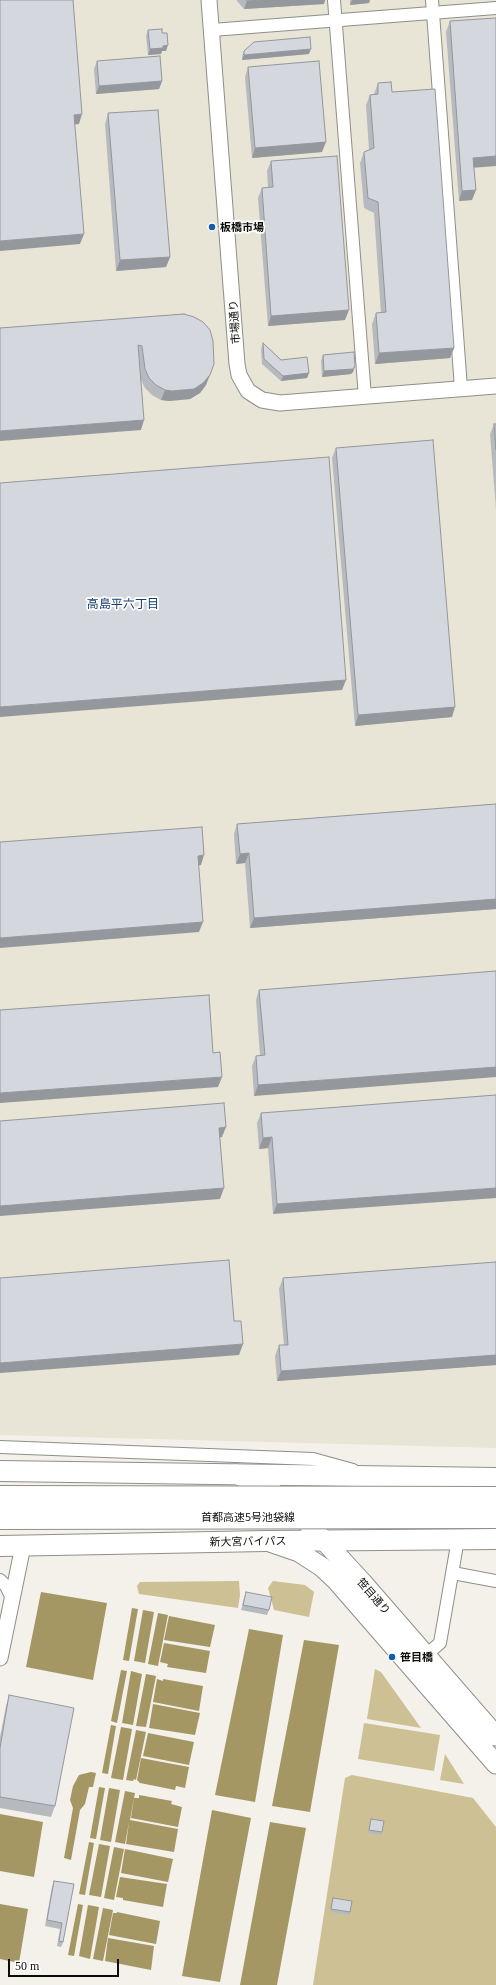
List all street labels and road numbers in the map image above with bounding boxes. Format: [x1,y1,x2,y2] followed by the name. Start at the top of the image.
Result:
[226,300,242,344] street label: 市場通り
[201,1510,295,1524] street label: 首都高速5号池袋線
[209,1534,287,1548] street label: 新大宮バイパス
[355,1575,393,1617] street label: 笹目通り

